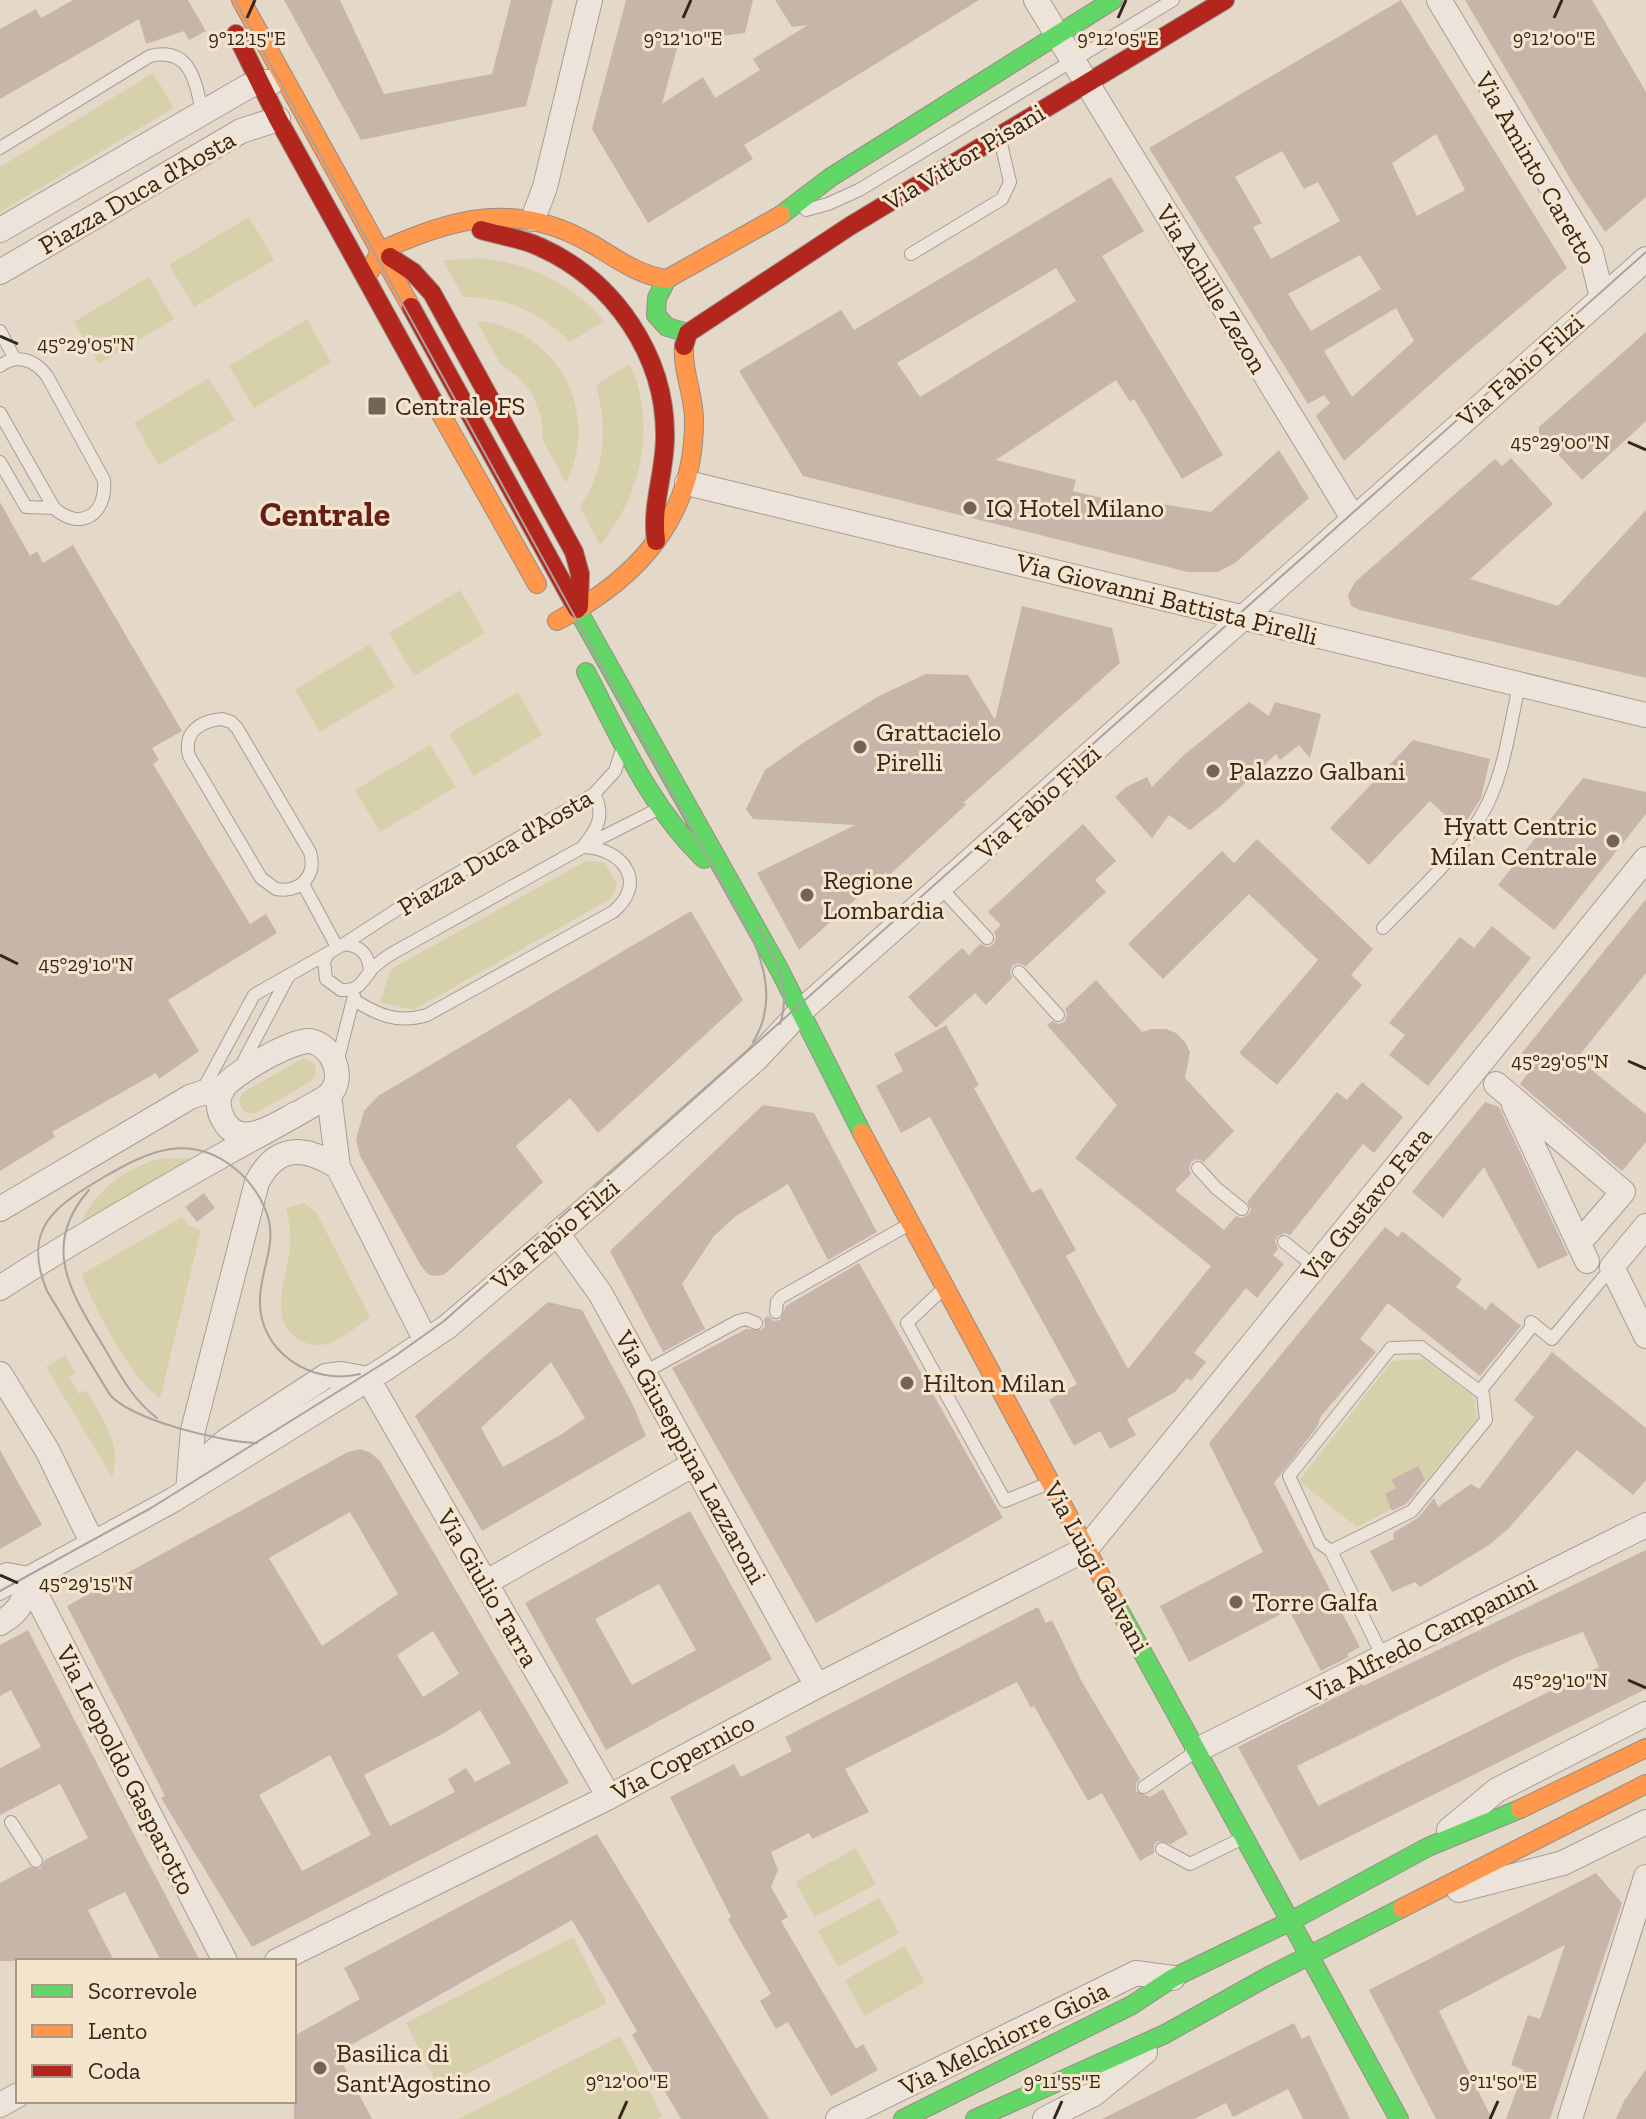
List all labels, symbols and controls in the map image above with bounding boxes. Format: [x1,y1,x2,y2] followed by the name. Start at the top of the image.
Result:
[208,26,286,50] text: 9°12'15"E
[644,26,722,50] text: 9°12'10"E
[1077,26,1159,50] text: 9°12'05"E
[1513,26,1595,50] text: 9°12'00"E
[1467,65,1604,270] street label: Via Aminto Caretto
[877,96,1050,218] street label: Via Vittor Pisani
[33,123,241,261] street label: Piazza Duca d'Aosta
[1149,198,1275,379] street label: Via Achille Zezon
[1449,306,1590,434] street label: Via Fabio Filzi
[37,332,135,356] text: 45°29'05"N
[395,390,525,422] place label: Centrale FS
[366,395,388,417] marker: Centrale FS
[1511,430,1610,454] text: 45°29'00"N
[986,492,1164,524] place label: IQ Hotel Milano
[260,494,390,535] district label: Centrale
[961,499,979,517] marker: IQ Hotel Milano
[1012,546,1321,652] street label: Via Giovanni Battista Pirelli
[876,716,1001,778] place label: Grattacielo Pirelli
[968,737,1107,867] street label: Via Fabio Filzi
[851,738,869,756] marker: Grattacielo Pirelli
[1229,755,1405,787] place label: Palazzo Galbani
[1204,762,1222,780] marker: Palazzo Galbani
[392,781,599,923] street label: Piazza Duca d'Aosta
[1430,810,1597,872] place label: Hyatt Centric Milan Centrale
[1604,832,1622,850] marker: Hyatt Centric Milan Centrale
[823,864,945,926] place label: Regione Lombardia
[798,886,816,904] marker: Regione Lombardia
[38,952,134,976] text: 45°29'10"N
[1511,1049,1609,1073] text: 45°29'05"N
[1293,1120,1438,1289] street label: Via Gustavo Fara
[484,1171,626,1297] street label: Via Fabio Filzi
[608,1324,774,1589] street label: Via Giuseppina Lazzaroni
[923,1367,1065,1399] place label: Hilton Milan
[898,1374,916,1392] marker: Hilton Milan
[1036,1475,1157,1658] street label: Via Luigi Galvani
[429,1502,546,1673] street label: Via Giulio Tarra
[1301,1566,1542,1710] street label: Via Alfredo Campanini
[39,1571,133,1595] text: 45°29'15"N
[1252,1586,1378,1618] place label: Torre Galfa
[1227,1593,1245,1611] marker: Torre Galfa
[49,1639,203,1900] street label: Via Leopoldo Gasparotto
[1512,1668,1608,1692] text: 45°29'10"N
[605,1706,760,1808] street label: Via Copernico
[16,1959,296,2103] legend
[893,1973,1114,2103] street label: Via Melchiorre Gioia
[88,1976,197,2005] text: Scorrevole
[88,2016,147,2045] text: Lento
[336,2037,491,2099] place label: Basilica di Sant'Agostino
[88,2056,141,2085] text: Coda
[311,2059,329,2077] marker: Basilica di Sant'Agostino
[586,2069,668,2093] text: 9°12'00"E
[1024,2069,1100,2093] text: 9°11'55"E
[1459,2069,1537,2093] text: 9°11'50"E

